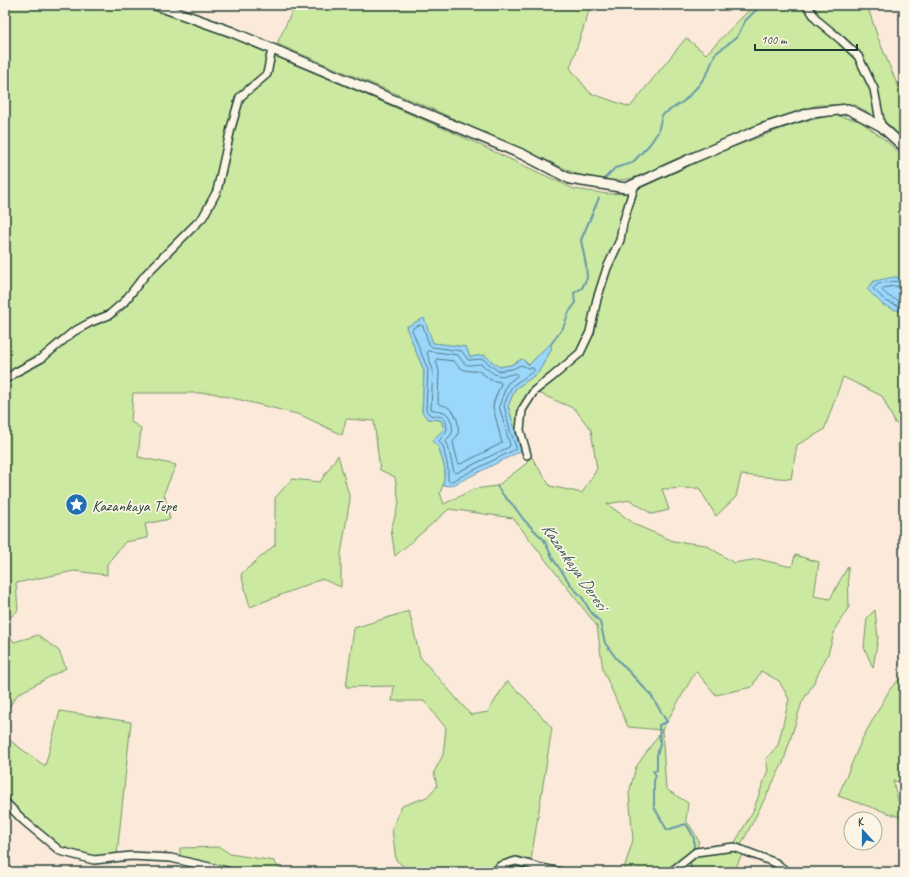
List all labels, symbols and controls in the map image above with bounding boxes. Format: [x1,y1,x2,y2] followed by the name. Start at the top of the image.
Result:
[755,26,857,52] scale bar
[761,32,788,48] text: 100 m
[64,492,90,518] place icon: Kazankaya Tepe
[92,496,178,516] place label: Kazankaya Tepe
[537,519,615,618] water label: Kazankaya Deresi
[843,811,883,851] north arrow
[854,813,867,829] text: K

